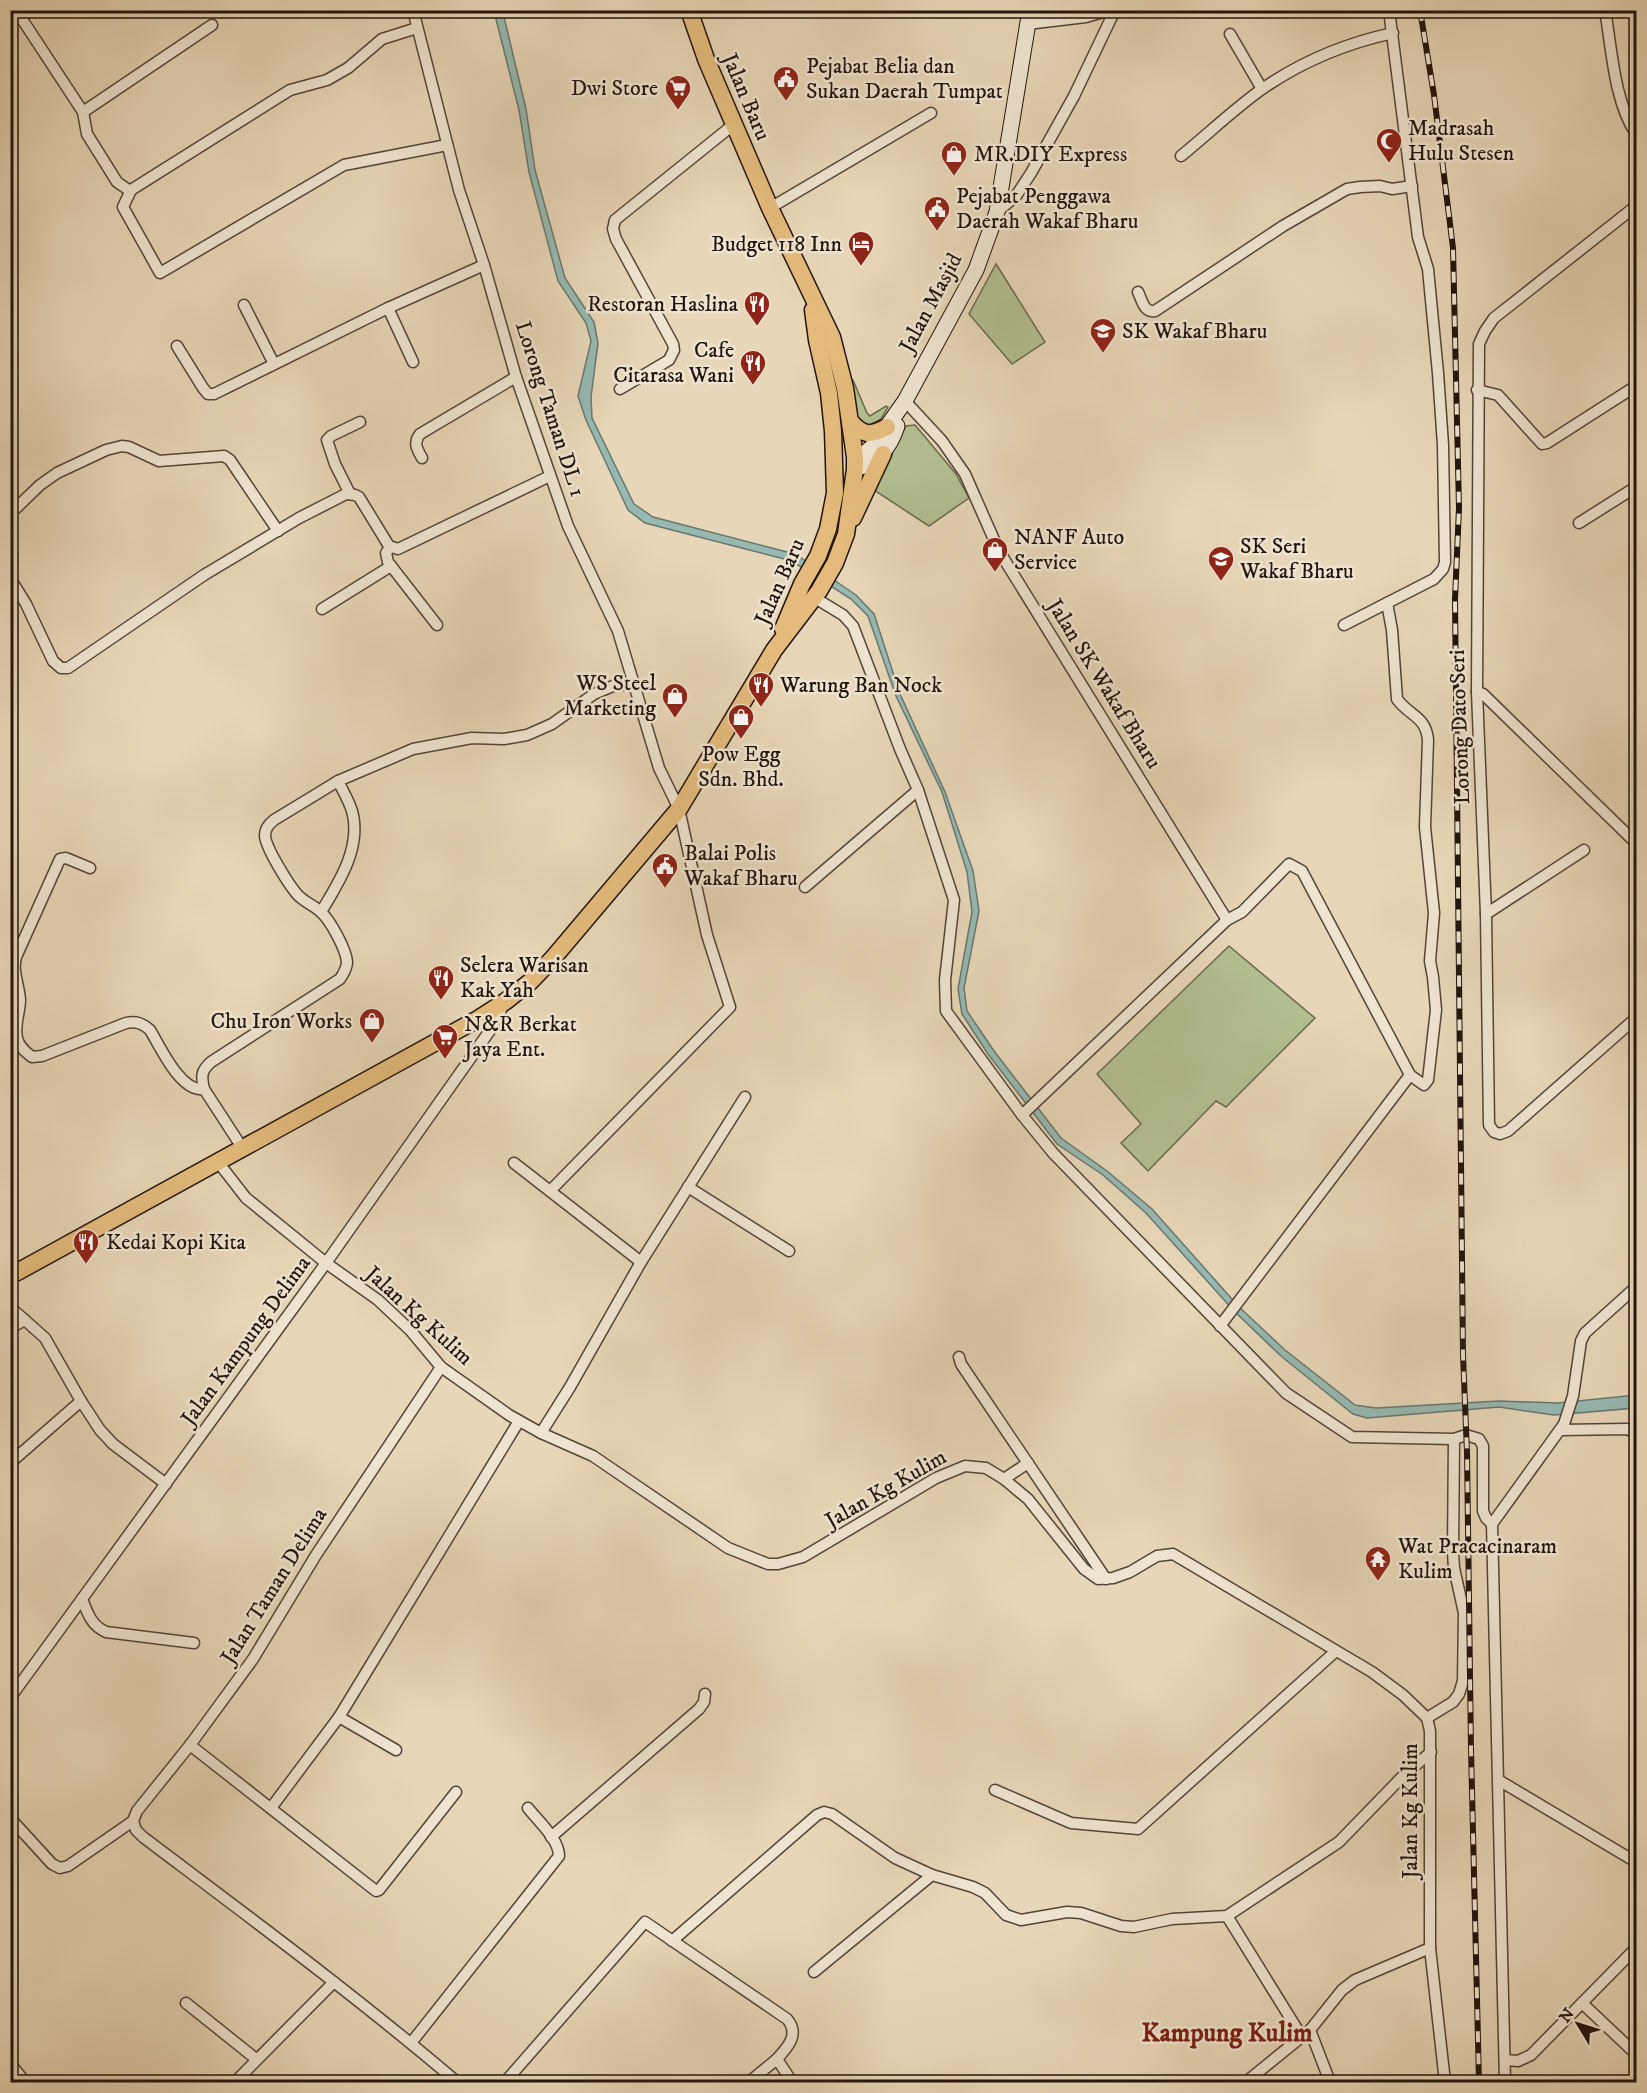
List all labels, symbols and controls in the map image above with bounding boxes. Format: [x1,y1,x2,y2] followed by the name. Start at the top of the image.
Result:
[715,48,776,145] street label: Jalan Baru
[806,53,1003,105] place label: Pejabat Belia dan Sukan Daerah Tumpat
[771,64,801,102] public building icon: Pejabat Belia dan Sukan Daerah Tumpat
[663,73,693,111] supermarket icon: Dwi Store
[571,75,658,102] place label: Dwi Store
[1408,115,1515,167] place label: Madrasah Hulu Stesen
[1374,126,1404,164] mosque icon: Madrasah Hulu Stesen
[939,139,969,177] shop icon: MR.DIY Express
[974,141,1127,168] place label: MR.DIY Express
[956,183,1138,235] place label: Pejabat Penggawa Daerah Wakaf Bharu
[922,194,952,232] public building icon: Pejabat Penggawa Daerah Wakaf Bharu
[846,229,876,267] hotel icon: Budget 118 Inn
[711,231,843,258] place label: Budget 118 Inn
[893,249,968,359] street label: Jalan Masjid
[742,289,772,327] restaurant icon: Restoran Haslina
[587,291,739,318] place label: Restoran Haslina
[1088,316,1118,354] school or university icon: SK Wakaf Bharu
[509,318,591,500] street label: Lorong Taman DL 1
[1122,318,1267,345] place label: SK Wakaf Bharu
[613,337,734,389] place label: Cafe Citarasa Wani
[738,348,768,386] restaurant icon: Cafe Citarasa Wani
[1014,524,1124,576] place label: NANF Auto Service
[1239,533,1354,585] place label: SK Seri Wakaf Bharu
[748,535,811,631] street label: Jalan Baru
[980,535,1010,573] shop icon: NANF Auto Service
[1206,544,1236,582] school or university icon: SK Seri Wakaf Bharu
[1040,592,1167,774] street label: Jalan SK Wakaf Bharu
[1444,649,1476,805] street label: Lorong Dato Seri
[564,670,656,722] place label: WS Steel Marketing
[746,670,776,708] restaurant icon: Warung Ban Nock
[779,672,942,699] place label: Warung Ban Nock
[660,681,690,719] shop icon: WS Steel Marketing
[726,702,756,740] shop icon: Pow Egg Sdn. Bhd.
[698,741,784,793] place label: Pow Egg Sdn. Bhd.
[683,840,798,892] place label: Balai Polis Wakaf Bharu
[650,851,680,889] public building icon: Balai Polis Wakaf Bharu
[460,952,589,1004] place label: Selera Warisan Kak Yah
[426,963,456,1001] restaurant icon: Selera Warisan Kak Yah
[357,1006,387,1044] shop icon: Chu Iron Works
[210,1008,352,1035] place label: Chu Iron Works
[462,1011,577,1063] place label: N&R Berkat Jaya Ent.
[430,1022,460,1060] supermarket icon: N&R Berkat Jaya Ent.
[71,1227,101,1265] restaurant icon: Kedai Kopi Kita
[106,1229,246,1256] place label: Kedai Kopi Kita
[174,1250,317,1433] street label: Jalan Kampung Delima
[358,1259,478,1371] street label: Jalan Kg Kulim
[819,1443,951,1536] street label: Jalan Kg Kulim
[214,1502,333,1671] street label: Jalan Taman Delima
[1397,1533,1557,1585] place label: Wat Pracacinaram Kulim
[1363,1544,1393,1582] temple icon: Wat Pracacinaram Kulim
[1397,1743,1424,1881] street label: Jalan Kg Kulim
[1548,1994,1608,2054] north arrow
[1555,2004,1579,2027] text: N
[1142,2017,1313,2050] district label: Kampung Kulim

